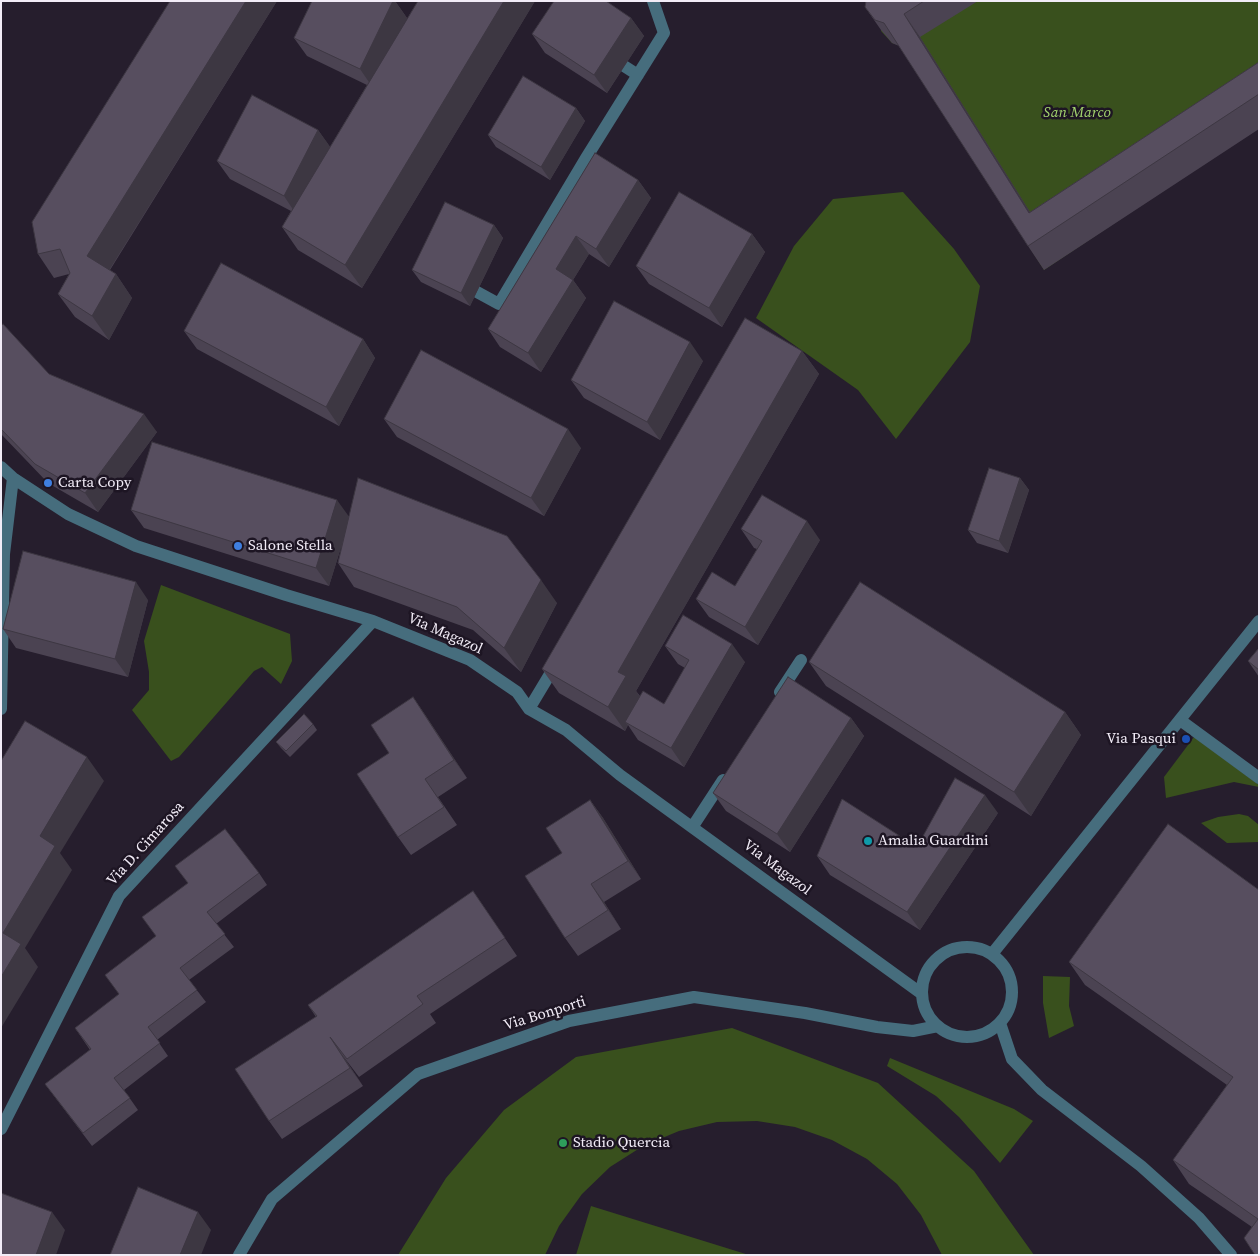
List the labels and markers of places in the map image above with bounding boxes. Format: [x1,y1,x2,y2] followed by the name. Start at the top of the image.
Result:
[58,474,131,492] place label: Carta Copy
[42,477,54,489] marker: Carta Copy
[248,537,333,555] place label: Salone Stella
[232,540,244,552] marker: Salone Stella
[1106,730,1176,748] place label: Via Pasqui
[1180,733,1192,745] marker: Via Pasqui
[878,832,988,850] place label: Amalia Guardini
[862,835,874,847] marker: Amalia Guardini
[573,1134,670,1152] place label: Stadio Quercia
[557,1137,569,1149] marker: Stadio Quercia

